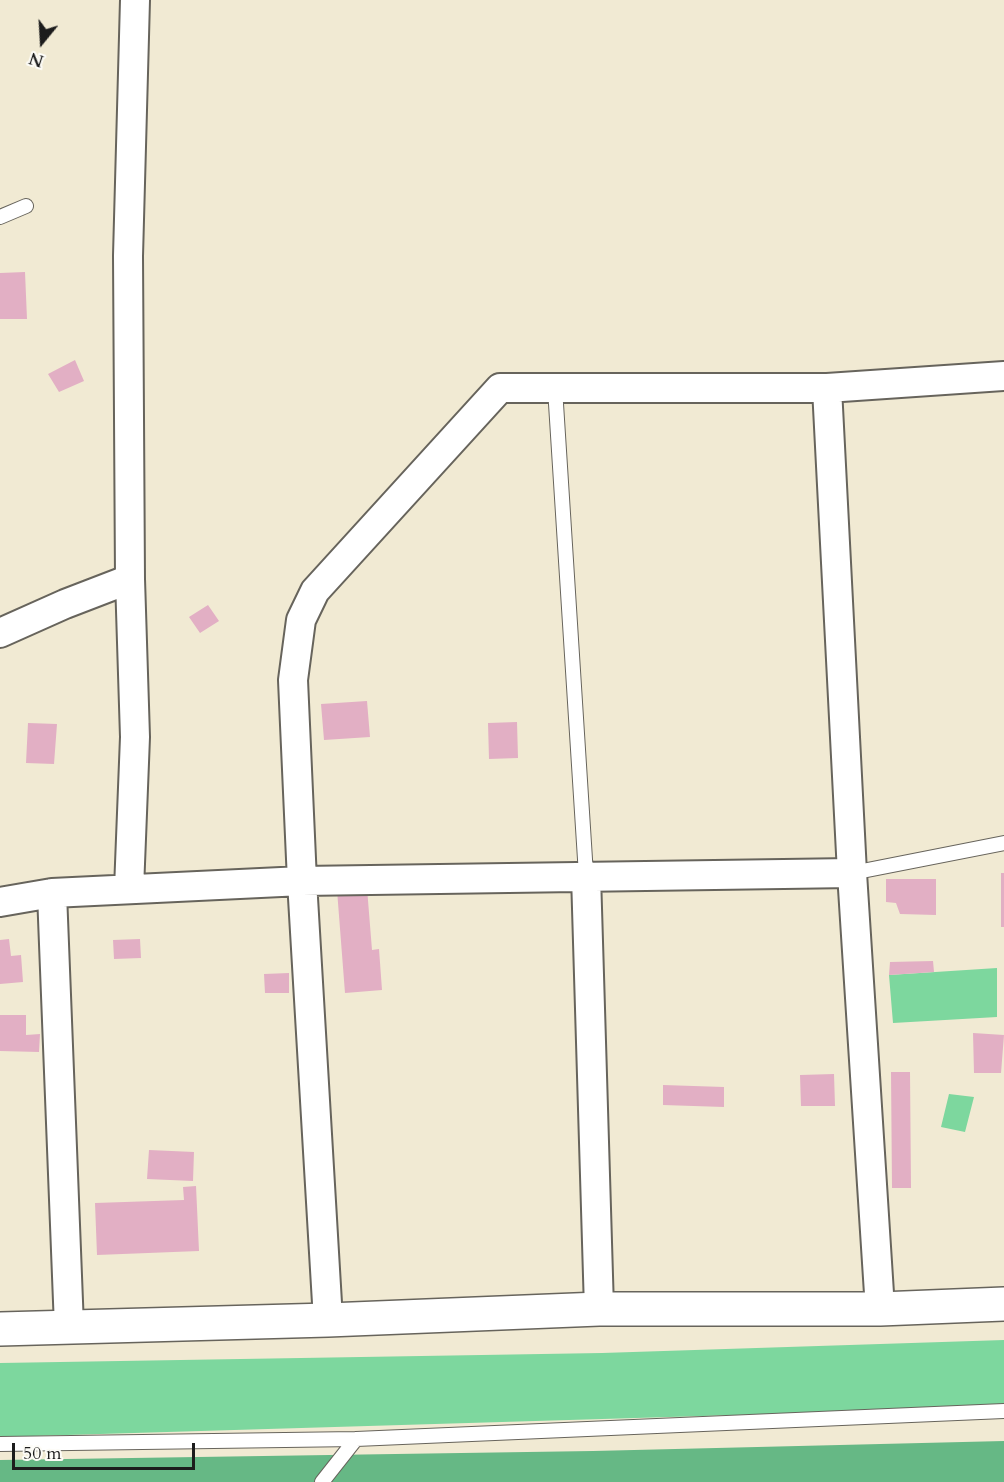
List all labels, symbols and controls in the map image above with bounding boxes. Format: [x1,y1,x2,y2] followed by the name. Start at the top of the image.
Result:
[12,12,72,72] north arrow
[26,47,46,72] text: N
[15,1431,198,1469] scale bar
[23,1441,62,1466] text: 50 m

